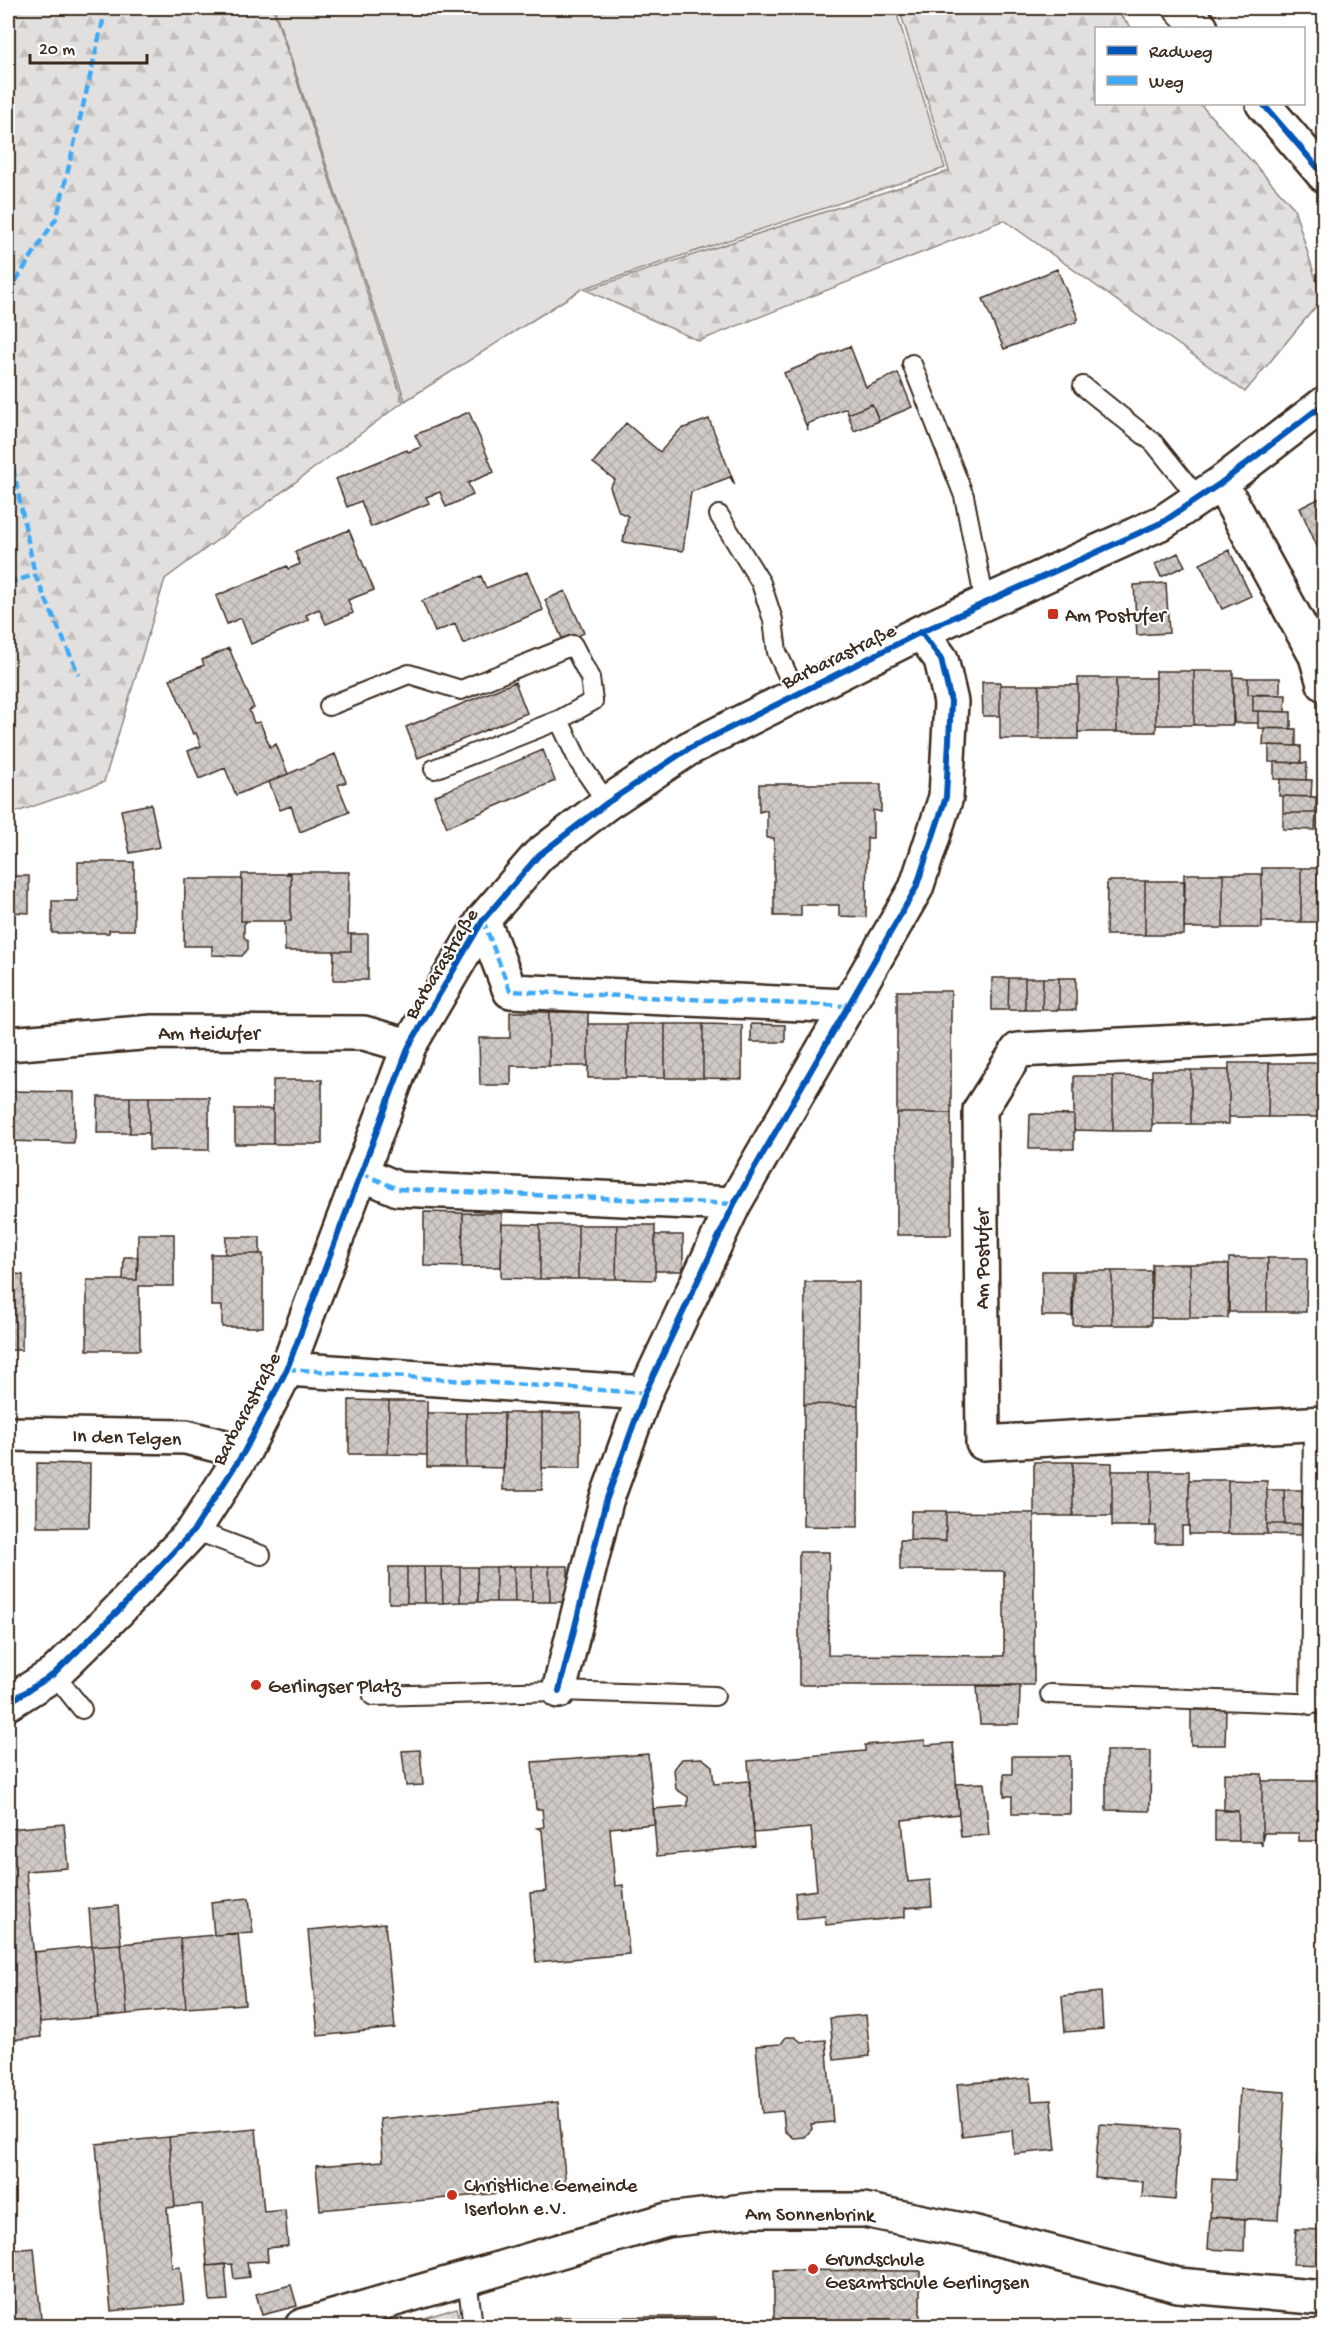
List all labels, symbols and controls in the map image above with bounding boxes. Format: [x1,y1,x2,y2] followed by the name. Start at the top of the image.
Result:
[30,27,147,65] scale bar
[1095,27,1305,105] legend
[39,40,75,61] text: 20 m
[1149,43,1212,64] text: Radweg
[1149,73,1184,94] text: Weg
[1065,606,1168,629] place label: Am Postufer
[1046,607,1060,621] marker: Am Postufer
[778,620,901,696] street label: Barbarastraße
[401,905,485,1025] street label: Barbarastraße
[158,1024,262,1047] street label: Am Heidufer
[973,1207,996,1309] street label: Am Postufer
[208,1349,288,1471] street label: Barbarastraße
[72,1426,182,1453] street label: In den Telgen
[268,1677,402,1700] place label: Gerlingser Platz
[249,1678,263,1692] marker: Gerlingser Platz
[464,2176,638,2222] place label: Christliche Gemeinde Iserlohn e.V.
[445,2188,459,2202] marker: Christliche Gemeinde Iserlohn e.V.
[745,2204,877,2229] street label: Am Sonnenbrink
[825,2250,1030,2296] place label: Grundschule Gesamtschule Gerlingsen
[806,2262,820,2276] marker: Grundschule Gesamtschule Gerlingsen

